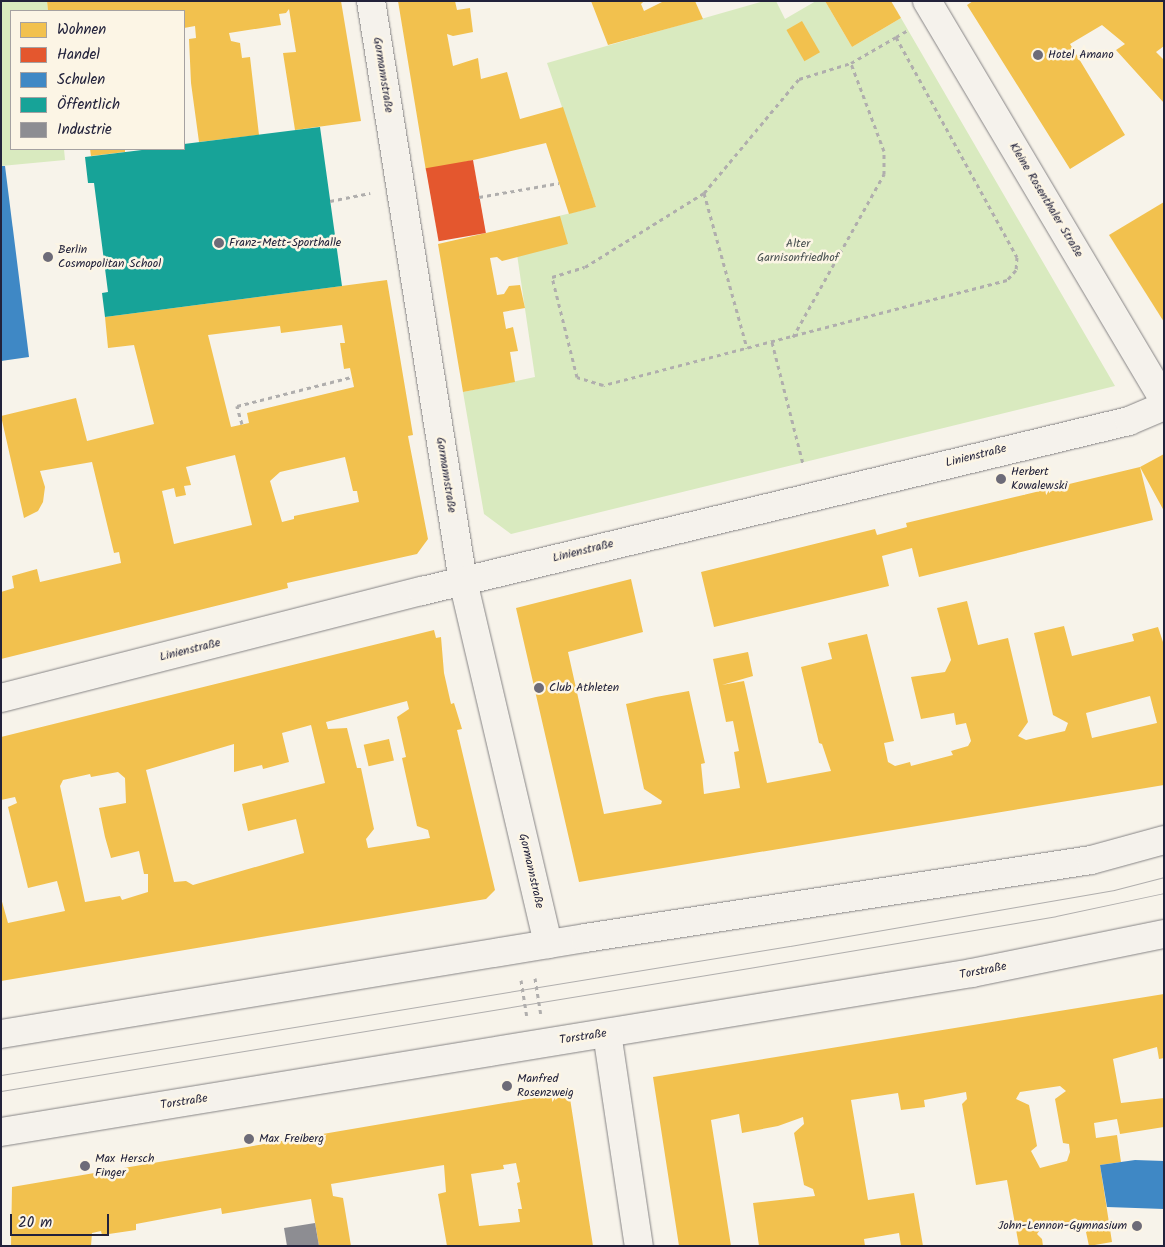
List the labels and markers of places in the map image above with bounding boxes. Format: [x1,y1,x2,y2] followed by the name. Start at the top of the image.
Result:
[1048,48,1114,62] place label: Hotel Amano
[1032,49,1044,61] marker: Hotel Amano
[229,236,341,250] place label: Franz-Mett-Sporthalle
[213,237,225,249] marker: Franz-Mett-Sporthalle
[58,243,161,271] place label: Berlin Cosmopolitan School
[42,251,54,263] marker: Berlin Cosmopolitan School
[1011,465,1067,493] place label: Herbert Kowalewski
[995,473,1007,485] marker: Herbert Kowalewski
[549,681,619,695] place label: Club Athleten
[533,682,545,694] marker: Club Athleten
[517,1072,574,1100] place label: Manfred Rosenzweig
[501,1080,513,1092] marker: Manfred Rosenzweig
[259,1132,324,1146] place label: Max Freiberg
[243,1133,255,1145] marker: Max Freiberg
[95,1152,154,1180] place label: Max Hersch Finger
[79,1160,91,1172] marker: Max Hersch Finger
[998,1219,1127,1233] place label: John-Lennon-Gymnasium
[1131,1220,1143,1232] marker: John-Lennon-Gymnasium

